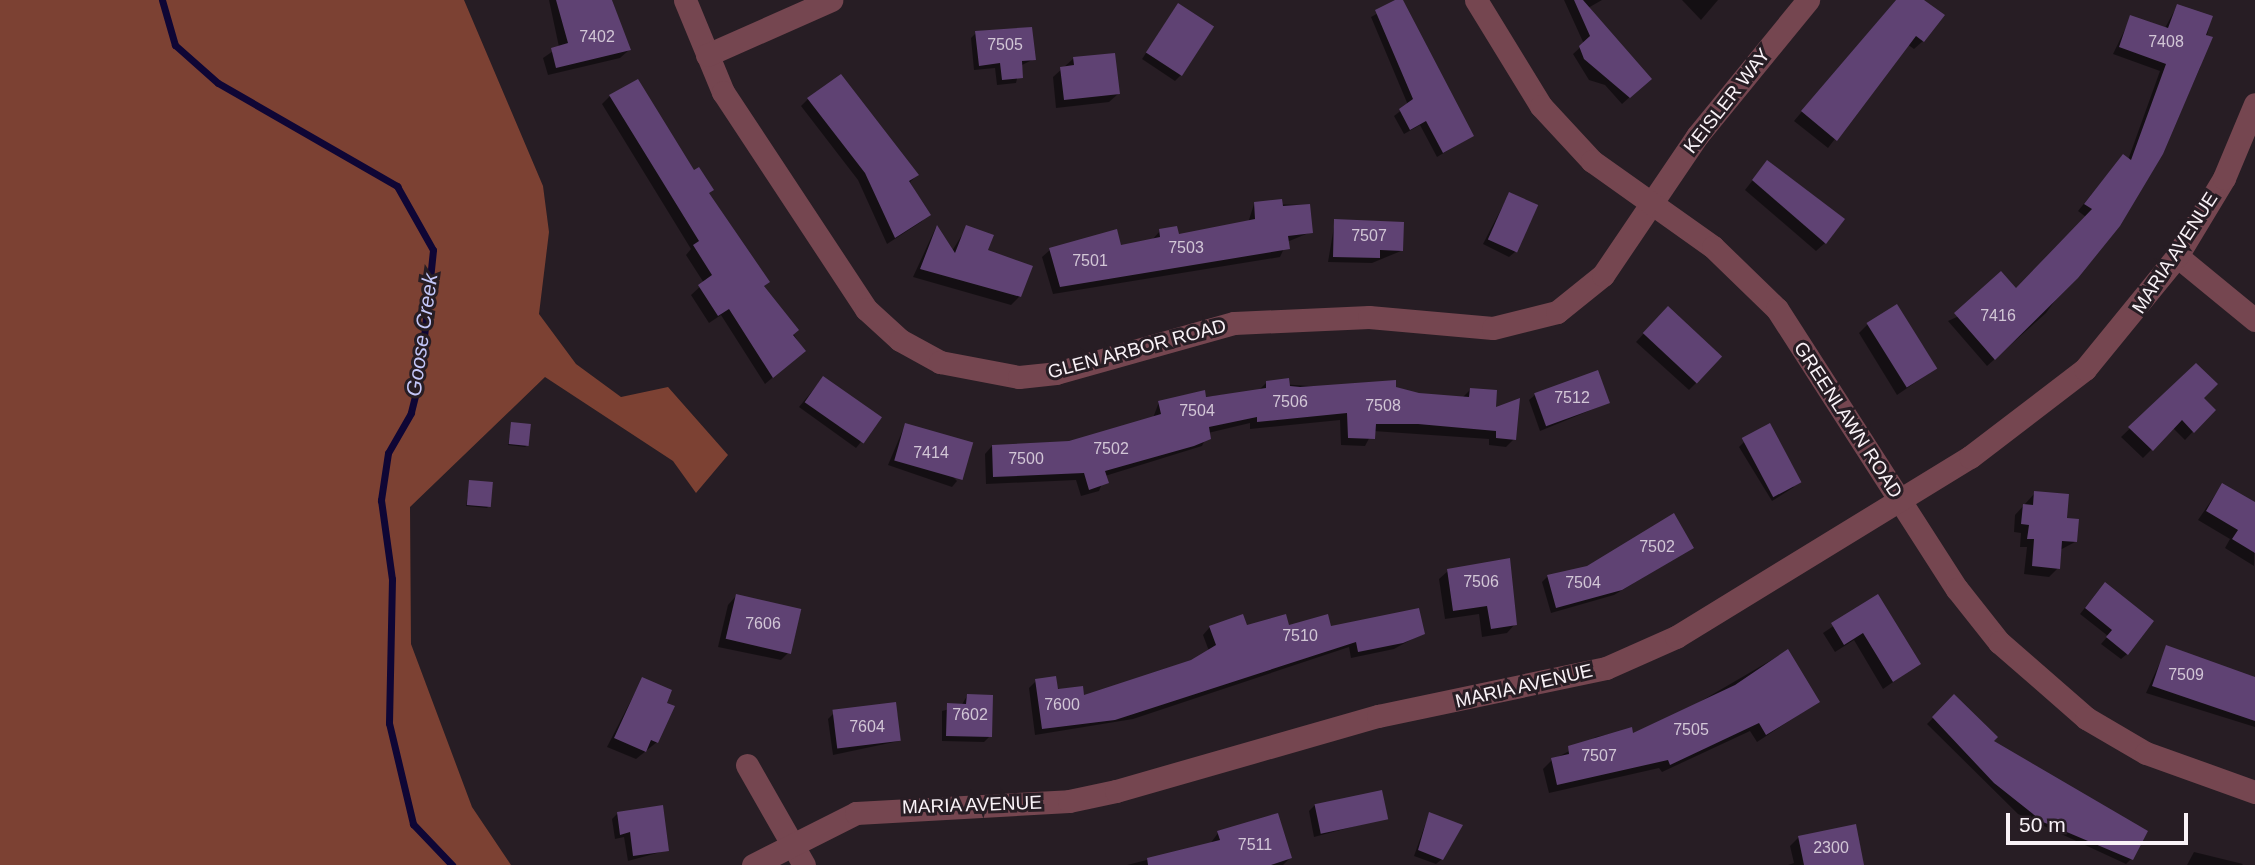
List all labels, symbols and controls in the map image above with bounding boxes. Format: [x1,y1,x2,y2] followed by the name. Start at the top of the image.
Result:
[579,27,615,47] house number: 7402
[2148,32,2184,52] house number: 7408
[987,35,1023,55] house number: 7505
[1679,44,1775,158] street label: KEISLER WAY
[2127,187,2223,319] street label: MARIA AVENUE
[1351,226,1387,246] house number: 7507
[1168,238,1204,258] house number: 7503
[1072,251,1108,271] house number: 7501
[401,272,443,398] water label: Goose Creek
[1980,306,2016,326] house number: 7416
[1045,314,1229,384] street label: GLEN ARBOR ROAD
[1789,338,1907,502] street label: GREENLAWN ROAD
[1554,388,1590,408] house number: 7512
[1272,392,1308,412] house number: 7506
[1365,396,1401,416] house number: 7508
[1179,401,1215,421] house number: 7504
[1093,439,1129,459] house number: 7502
[913,443,949,463] house number: 7414
[1008,449,1044,469] house number: 7500
[1639,537,1675,557] house number: 7502
[1463,572,1499,592] house number: 7506
[1565,573,1601,593] house number: 7504
[745,614,781,634] house number: 7606
[1282,626,1318,646] house number: 7510
[1452,659,1596,713] street label: MARIA AVENUE
[2168,665,2204,685] house number: 7509
[1044,695,1080,715] house number: 7600
[952,705,988,725] house number: 7602
[849,717,885,737] house number: 7604
[1673,720,1709,740] house number: 7505
[1581,746,1617,766] house number: 7507
[901,791,1043,819] street label: MARIA AVENUE
[2010,798,2192,842] scale bar
[2019,813,2066,836] text: 50 m
[1238,835,1272,855] house number: 7511
[1813,838,1849,858] house number: 2300

